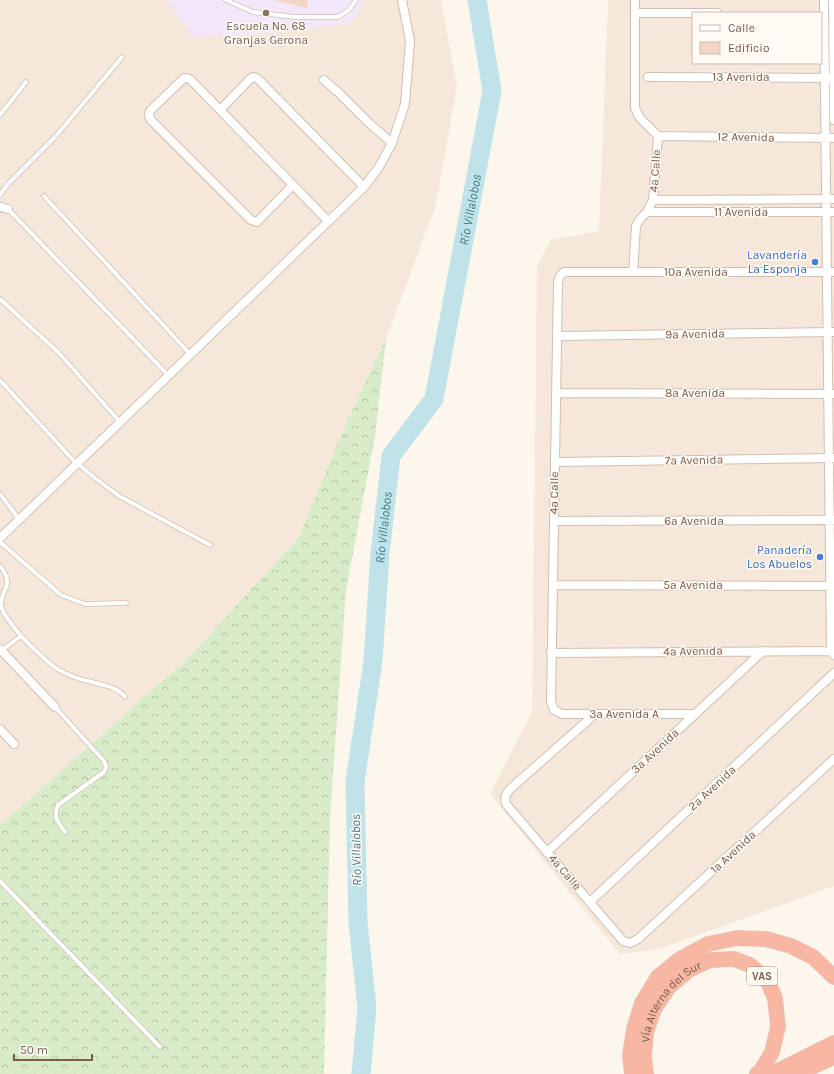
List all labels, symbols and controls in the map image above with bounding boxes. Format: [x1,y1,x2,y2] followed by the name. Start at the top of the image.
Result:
[261,8,271,18] marker: Escuela No. 68 Granjas Gerona
[692,12,822,64] legend
[224,19,308,47] place label: Escuela No. 68 Granjas Gerona
[728,21,755,35] text: Calle
[728,41,769,55] text: Edificio
[712,70,770,84] street label: 13 Avenida
[717,130,775,144] street label: 12 Avenida
[647,149,663,193] street label: 4a Calle
[456,173,484,247] water label: Río Villalobos
[714,205,768,219] street label: 11 Avenida
[747,248,807,276] place label: Lavandería La Esponja
[810,257,820,267] marker: Lavandería La Esponja
[664,265,728,279] street label: 10a Avenida
[665,326,725,342] street label: 9a Avenida
[665,386,725,400] street label: 8a Avenida
[665,452,723,468] street label: 7a Avenida
[547,471,561,515] street label: 4a Calle
[372,491,394,564] water label: Río Villalobos
[664,514,724,528] street label: 6a Avenida
[747,543,812,571] place label: Panadería Los Abuelos
[815,552,825,562] marker: Panadería Los Abuelos
[663,578,723,592] street label: 5a Avenida
[663,643,723,659] street label: 4a Avenida
[589,707,659,721] street label: 3a Avenida A
[628,725,682,777] street label: 3a Avenida
[685,762,739,814] street label: 2a Avenida
[348,814,364,886] water label: Río Villalobos
[707,828,759,876] street label: 1a Avenida
[546,851,584,893] street label: 4a Calle
[638,958,704,1043] street label: Vía Alterna del Sur
[747,967,777,985] road number: VAS
[14,1036,92,1062] scale bar
[20,1043,48,1057] text: 50 m

